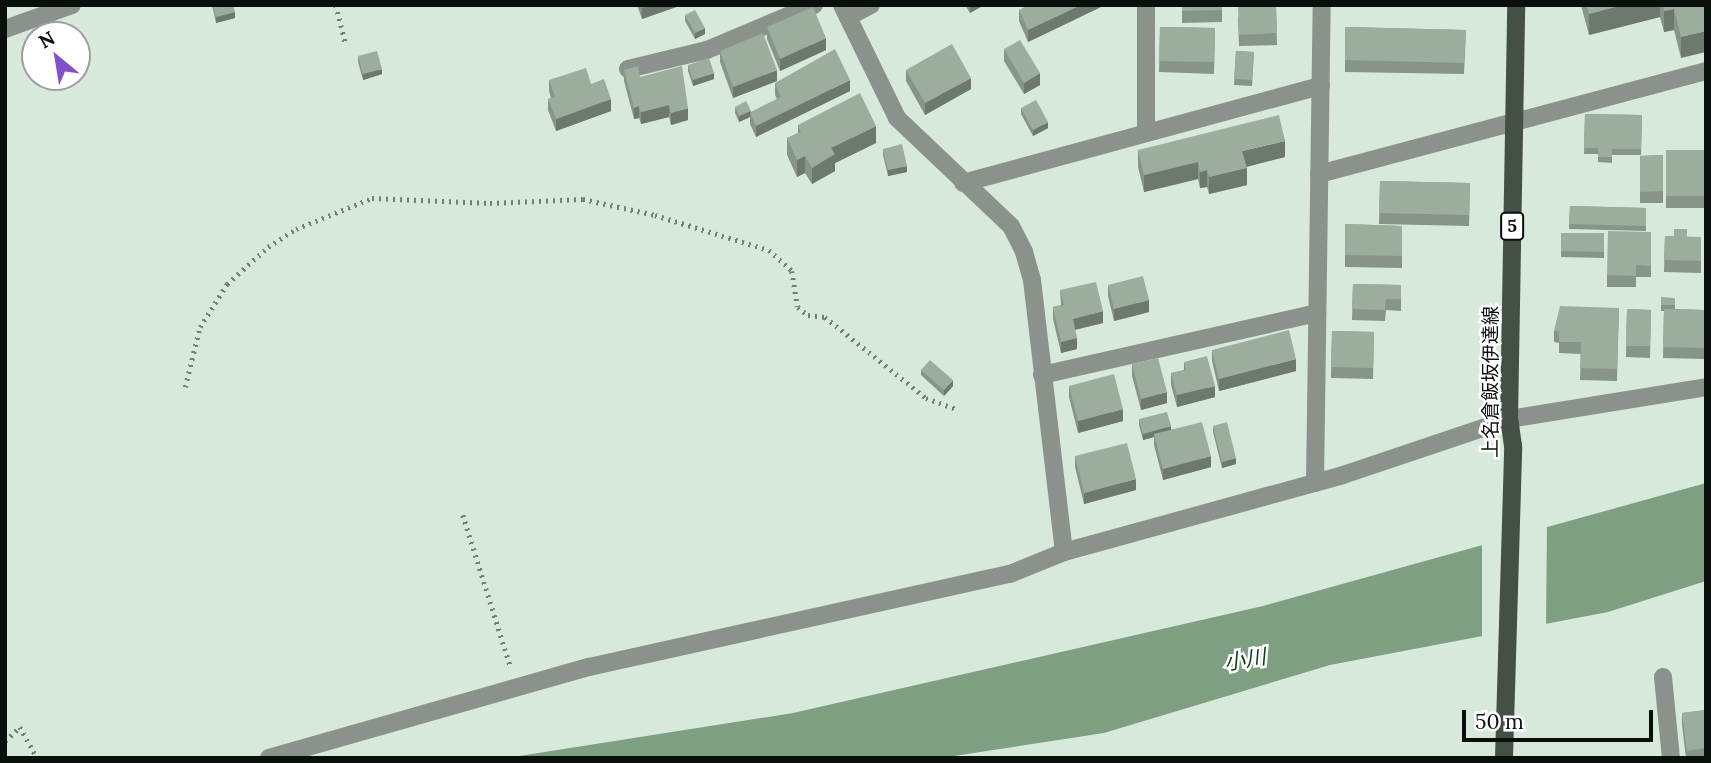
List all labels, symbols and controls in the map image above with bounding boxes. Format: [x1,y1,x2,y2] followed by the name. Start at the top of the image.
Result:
[21,21,91,91] north arrow
[34,25,59,54] text: N
[1500,211,1524,240] road number: 5
[1480,306,1502,458] street label: 上名倉飯坂伊達線
[1222,644,1268,676] water label: 小川
[1466,696,1657,740] scale bar
[1475,708,1524,735] text: 50 m

